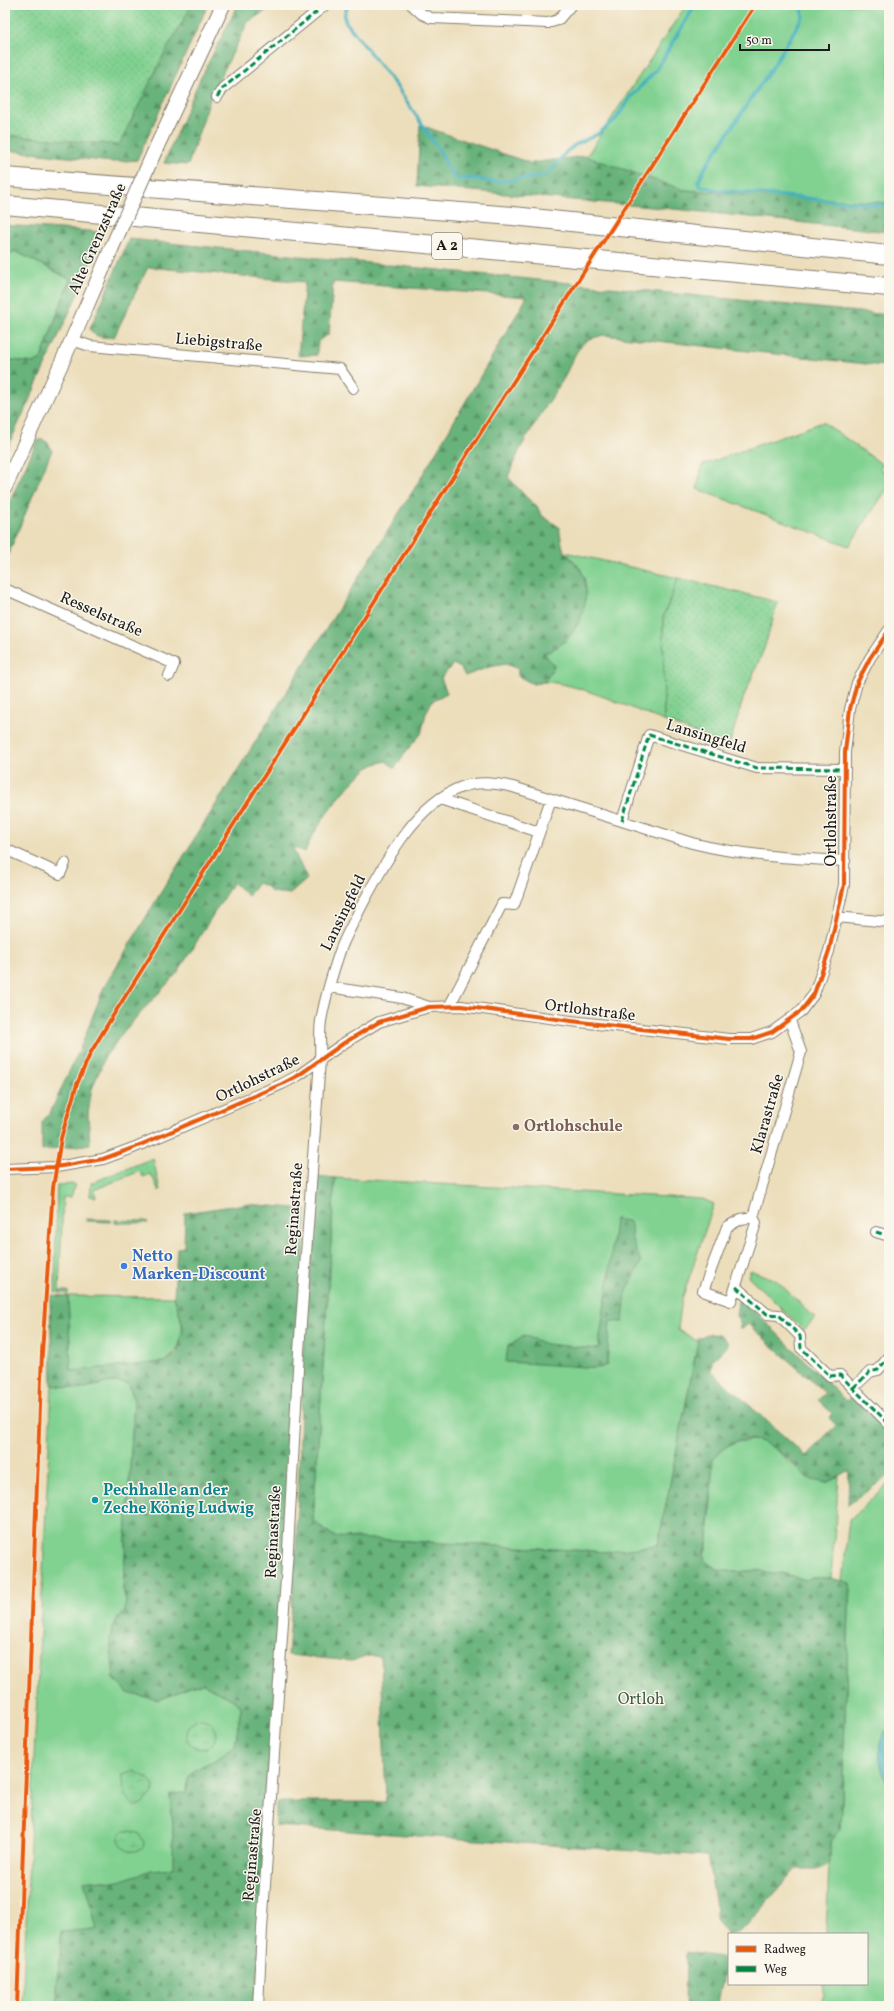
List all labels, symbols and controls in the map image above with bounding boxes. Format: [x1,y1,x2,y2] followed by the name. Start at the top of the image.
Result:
[740,26,829,52] scale bar
[746,33,772,49] text: 50 m
[64,180,132,298] street label: Alte Grenzstraße
[432,233,462,259] road number: A 2
[175,328,263,358] street label: Liebigstraße
[56,587,146,643] street label: Resselstraße
[663,714,749,760] street label: Lansingfeld
[821,776,843,866] street label: Ortlohstraße
[316,871,372,955] street label: Lansingfeld
[544,995,636,1027] street label: Ortlohstraße
[212,1049,304,1109] street label: Ortlohstraße
[746,1071,790,1157] street label: Klarastraße
[524,1116,623,1138] place label: Ortlohschule
[511,1122,521,1132] marker: Ortlohschule
[281,1162,309,1256] street label: Reginastraße
[132,1246,266,1286] place label: Netto Marken-Discount
[119,1261,129,1271] marker: Netto Marken-Discount
[103,1480,254,1520] place label: Pechhalle an der Zeche König Ludwig
[261,1485,287,1579] street label: Reginastraße
[90,1495,100,1505] marker: Pechhalle an der Zeche König Ludwig
[618,1689,664,1711] park label: Ortloh
[238,1808,268,1902] street label: Reginastraße
[728,1933,868,1985] legend
[764,1942,806,1958] text: Radweg
[764,1962,787,1978] text: Weg

